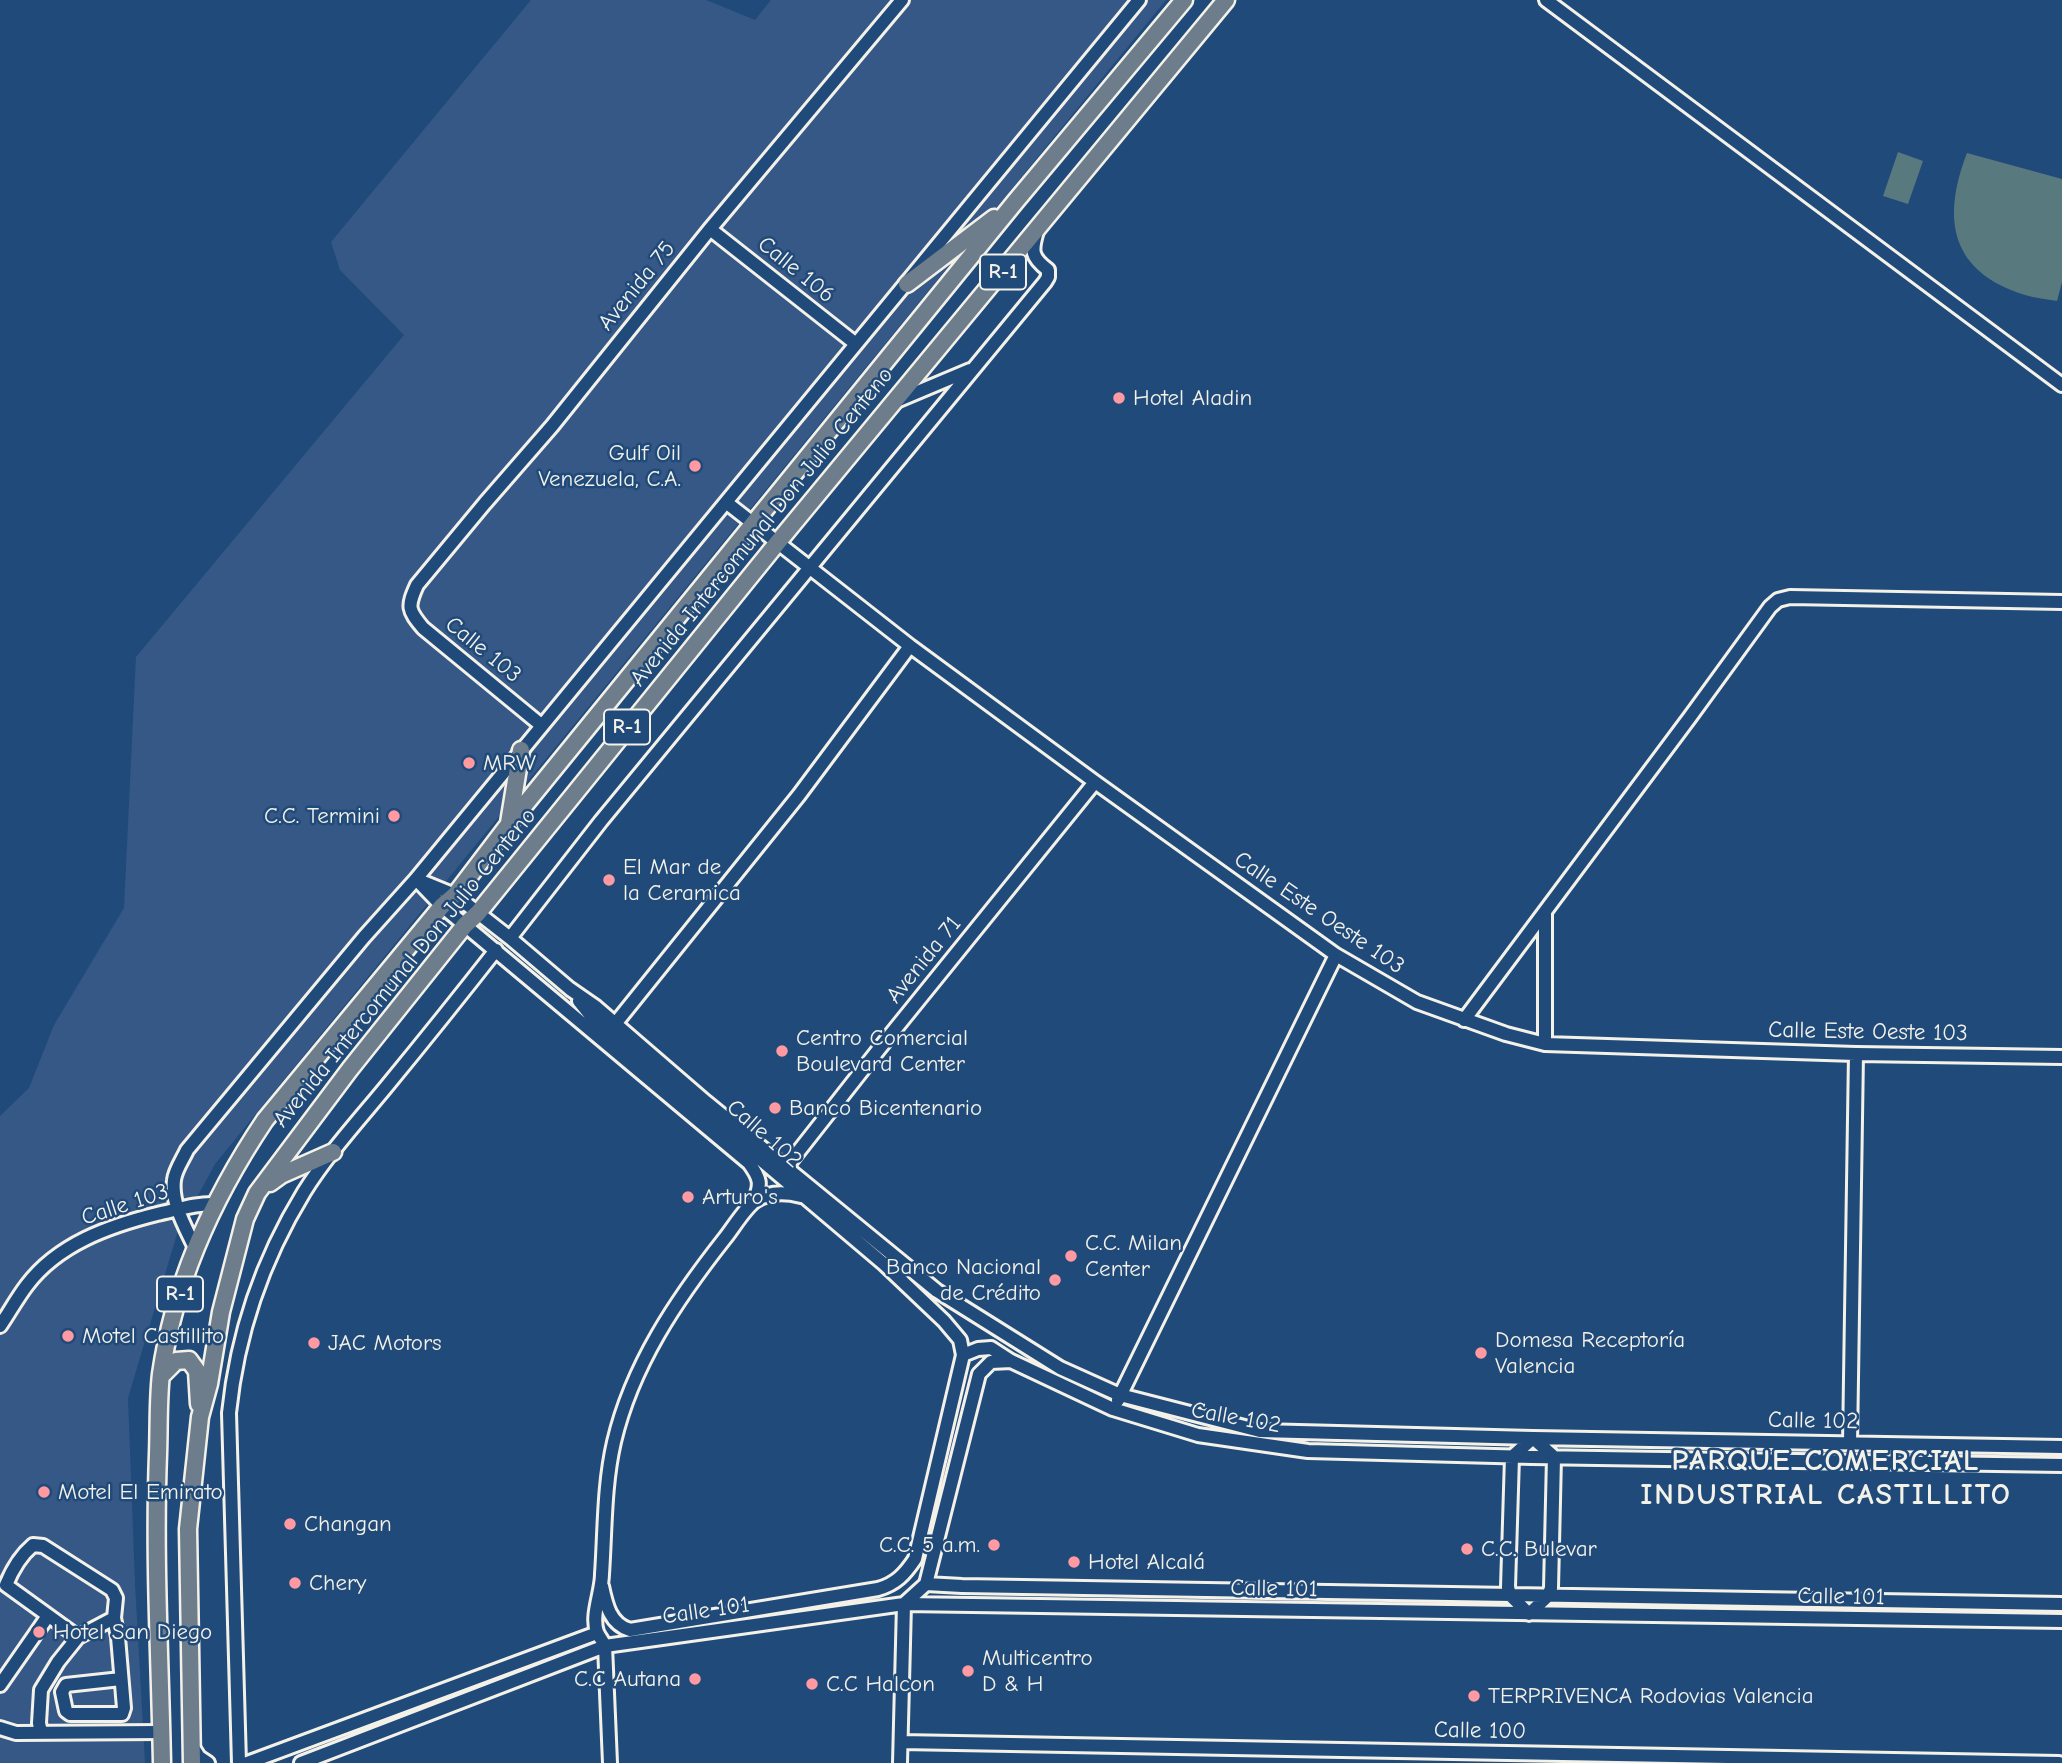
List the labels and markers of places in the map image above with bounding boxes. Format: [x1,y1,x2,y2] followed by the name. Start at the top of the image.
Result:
[1133,384,1252,412] place label: Hotel Aladin
[1111,390,1127,406] marker: Hotel Aladin
[538,439,681,493] place label: Gulf Oil Venezuela, C.A.
[687,458,703,474] marker: Gulf Oil Venezuela, C.A.
[483,749,536,777] place label: MRW
[461,755,477,771] marker: MRW
[264,802,380,830] place label: C.C. Termini
[386,808,402,824] marker: C.C. Termini
[623,853,741,907] place label: El Mar de la Ceramica
[601,872,617,888] marker: El Mar de la Ceramica
[796,1024,968,1078] place label: Centro Comercial Boulevard Center
[774,1043,790,1059] marker: Centro Comercial Boulevard Center
[789,1094,982,1122] place label: Banco Bicentenario
[767,1100,783,1116] marker: Banco Bicentenario
[702,1183,778,1211] place label: Arturo's
[680,1189,696,1205] marker: Arturo's
[1085,1229,1182,1283] place label: C.C. Milan Center
[1063,1248,1079,1264] marker: C.C. Milan Center
[886,1253,1041,1307] place label: Banco Nacional de Crédito
[1047,1272,1063,1288] marker: Banco Nacional de Crédito
[82,1322,224,1350] place label: Motel Castillito
[1495,1326,1685,1380] place label: Domesa Receptoría Valencia
[60,1328,76,1344] marker: Motel Castillito
[328,1329,442,1357] place label: JAC Motors
[306,1335,322,1351] marker: JAC Motors
[1473,1345,1489,1361] marker: Domesa Receptoría Valencia
[58,1478,223,1506] place label: Motel El Emirato
[36,1484,52,1500] marker: Motel El Emirato
[304,1510,392,1538] place label: Changan
[282,1516,298,1532] marker: Changan
[879,1531,980,1559] place label: C.C. 5 a.m.
[1481,1535,1597,1563] place label: C.C. Bulevar
[986,1537,1002,1553] marker: C.C. 5 a.m.
[1459,1541,1475,1557] marker: C.C. Bulevar
[1088,1548,1205,1576] place label: Hotel Alcalá
[1066,1554,1082,1570] marker: Hotel Alcalá
[309,1569,366,1597] place label: Chery
[287,1575,303,1591] marker: Chery
[53,1618,212,1646] place label: Hotel San Diego
[31,1624,47,1640] marker: Hotel San Diego
[982,1644,1093,1698] place label: Multicentro D & H
[960,1663,976,1679] marker: Multicentro D & H
[574,1665,681,1693] place label: C.C Autana
[826,1670,935,1698] place label: C.C Halcon
[687,1671,703,1687] marker: C.C Autana
[804,1676,820,1692] marker: C.C Halcon
[1488,1682,1814,1710] place label: TERPRIVENCA Rodovias Valencia
[1466,1688,1482,1704] marker: TERPRIVENCA Rodovias Valencia

